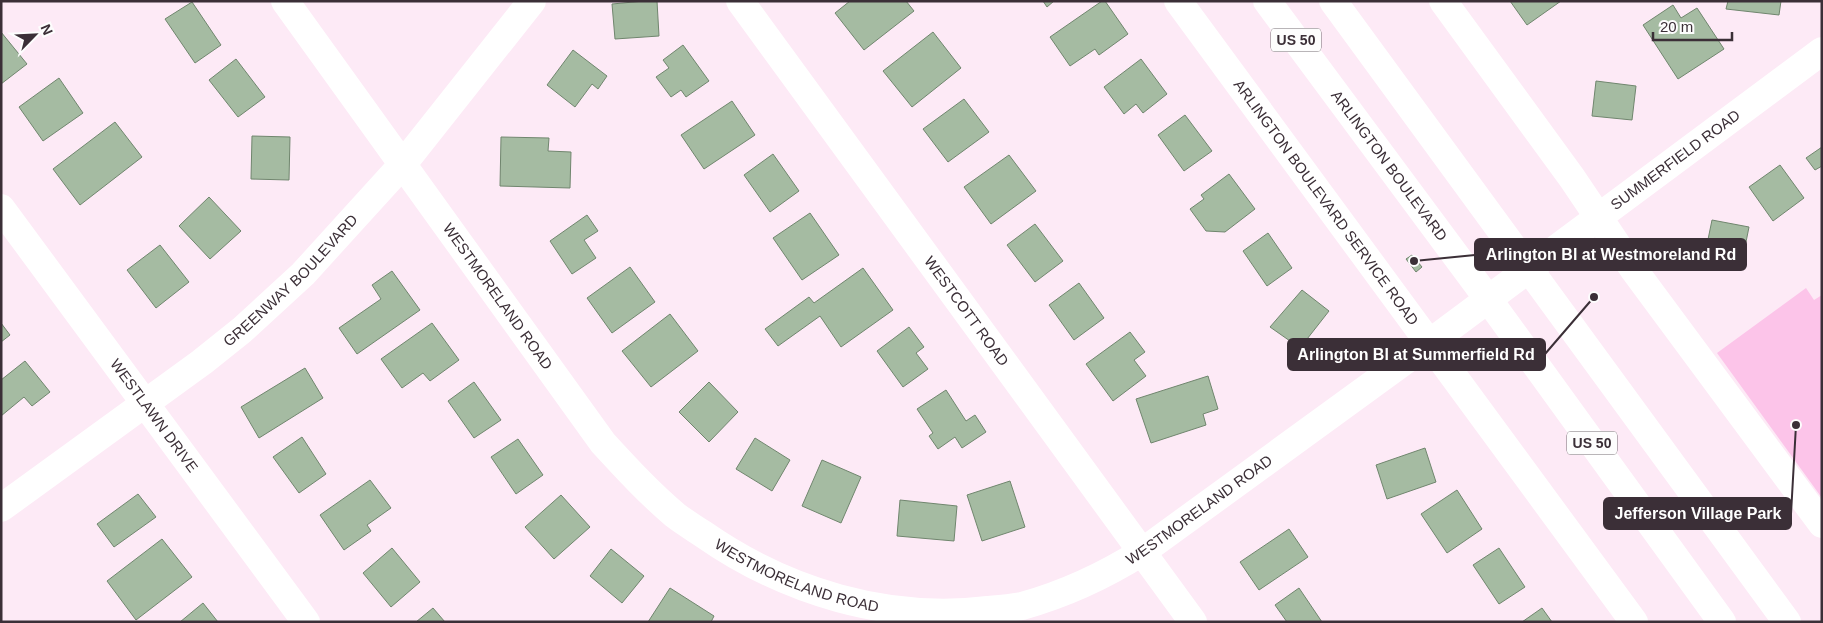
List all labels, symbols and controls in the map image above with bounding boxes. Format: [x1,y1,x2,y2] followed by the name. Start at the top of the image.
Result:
[10,10,60,60] north arrow
[1653,10,1732,42] scale bar
[1660,18,1693,35] text: 20 m
[38,22,56,38] text: N
[1271,28,1321,52] road number: US 50
[1231,76,1422,328] street label: ARLINGTON BOULEVARD SERVICE ROAD
[1328,87,1451,244] street label: ARLINGTON BOULEVARD
[1607,106,1743,213] street label: SUMMERFIELD ROAD
[220,211,361,350] street label: GREENWAY BOULEVARD
[440,220,556,373] street label: WESTMORELAND ROAD
[1475,239,1746,270] callout: Arlington Bl at Westmoreland Rd
[1486,246,1736,263] text: Arlington Bl at Westmoreland Rd
[921,253,1012,369] street label: WESTCOTT ROAD
[1288,339,1545,370] callout: Arlington Bl at Summerfield Rd
[1297,346,1535,363] text: Arlington Bl at Summerfield Rd
[107,356,202,475] street label: WESTLAWN DRIVE
[1567,432,1617,454] road number: US 50
[1123,451,1275,568] street label: WESTMORELAND ROAD
[1604,498,1791,529] callout: Jefferson Village Park
[1615,505,1782,522] text: Jefferson Village Park
[712,535,880,615] street label: WESTMORELAND ROAD

